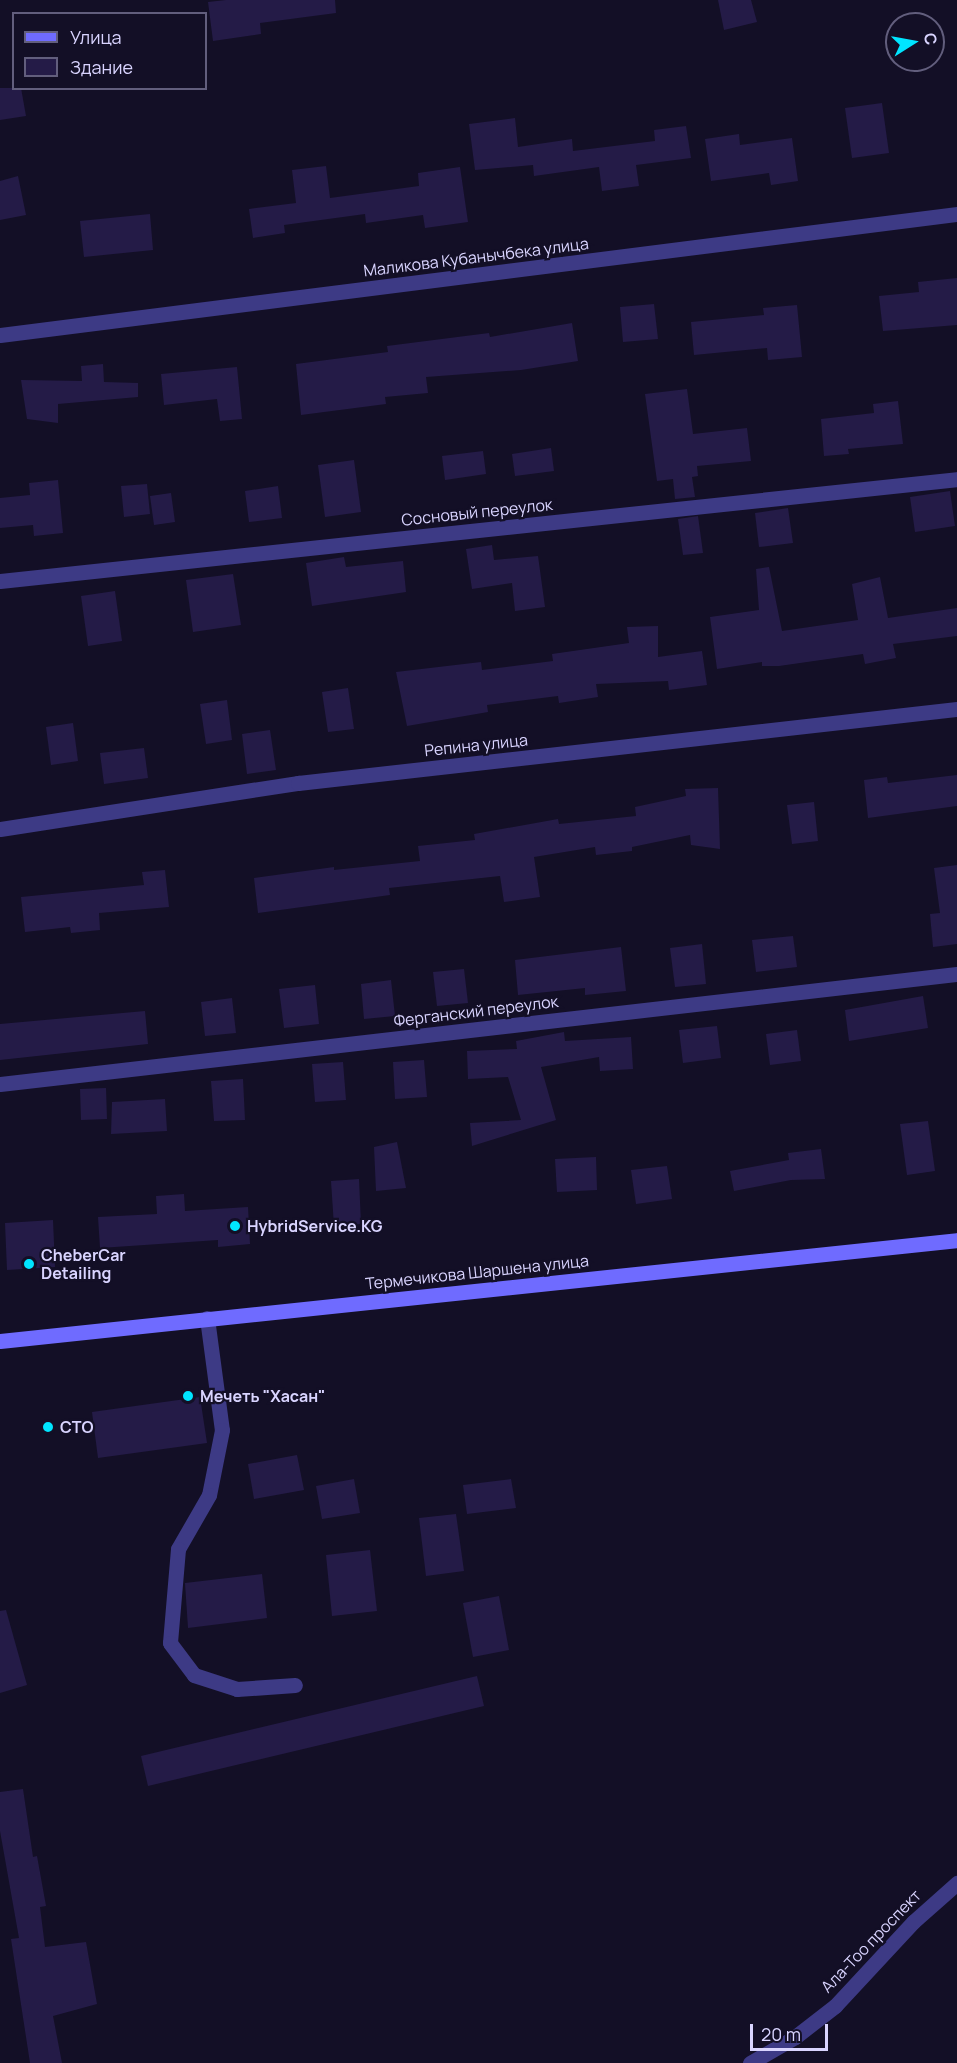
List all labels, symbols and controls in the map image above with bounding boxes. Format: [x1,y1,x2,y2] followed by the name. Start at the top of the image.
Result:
[12,12,207,90] legend
[885,12,945,72] north arrow
[70,25,122,49] text: Улица
[919,31,943,47] text: С
[70,55,133,79] text: Здание
[362,234,590,280] street label: Маликова Кубанычбека улица
[400,495,554,529] street label: Сосновый переулок
[423,730,529,760] street label: Репина улица
[393,991,559,1031] street label: Ферганский переулок
[247,1216,383,1236] place label: HybridService.KG
[228,1219,242,1233] marker: HybridService.KG
[41,1245,126,1283] place label: CheberCar Detailing
[364,1251,590,1293] street label: Термечикова Шаршена улица
[22,1257,36,1271] marker: CheberCar Detailing
[200,1386,326,1406] place label: Мечеть "Хасан"
[181,1389,195,1403] marker: Мечеть "Хасан"
[60,1417,94,1437] place label: СТО
[41,1420,55,1434] marker: СТО
[817,1886,925,1996] street label: Ала-Тоо проспект
[753,2012,831,2050] scale bar
[761,2022,801,2046] text: 20 m

